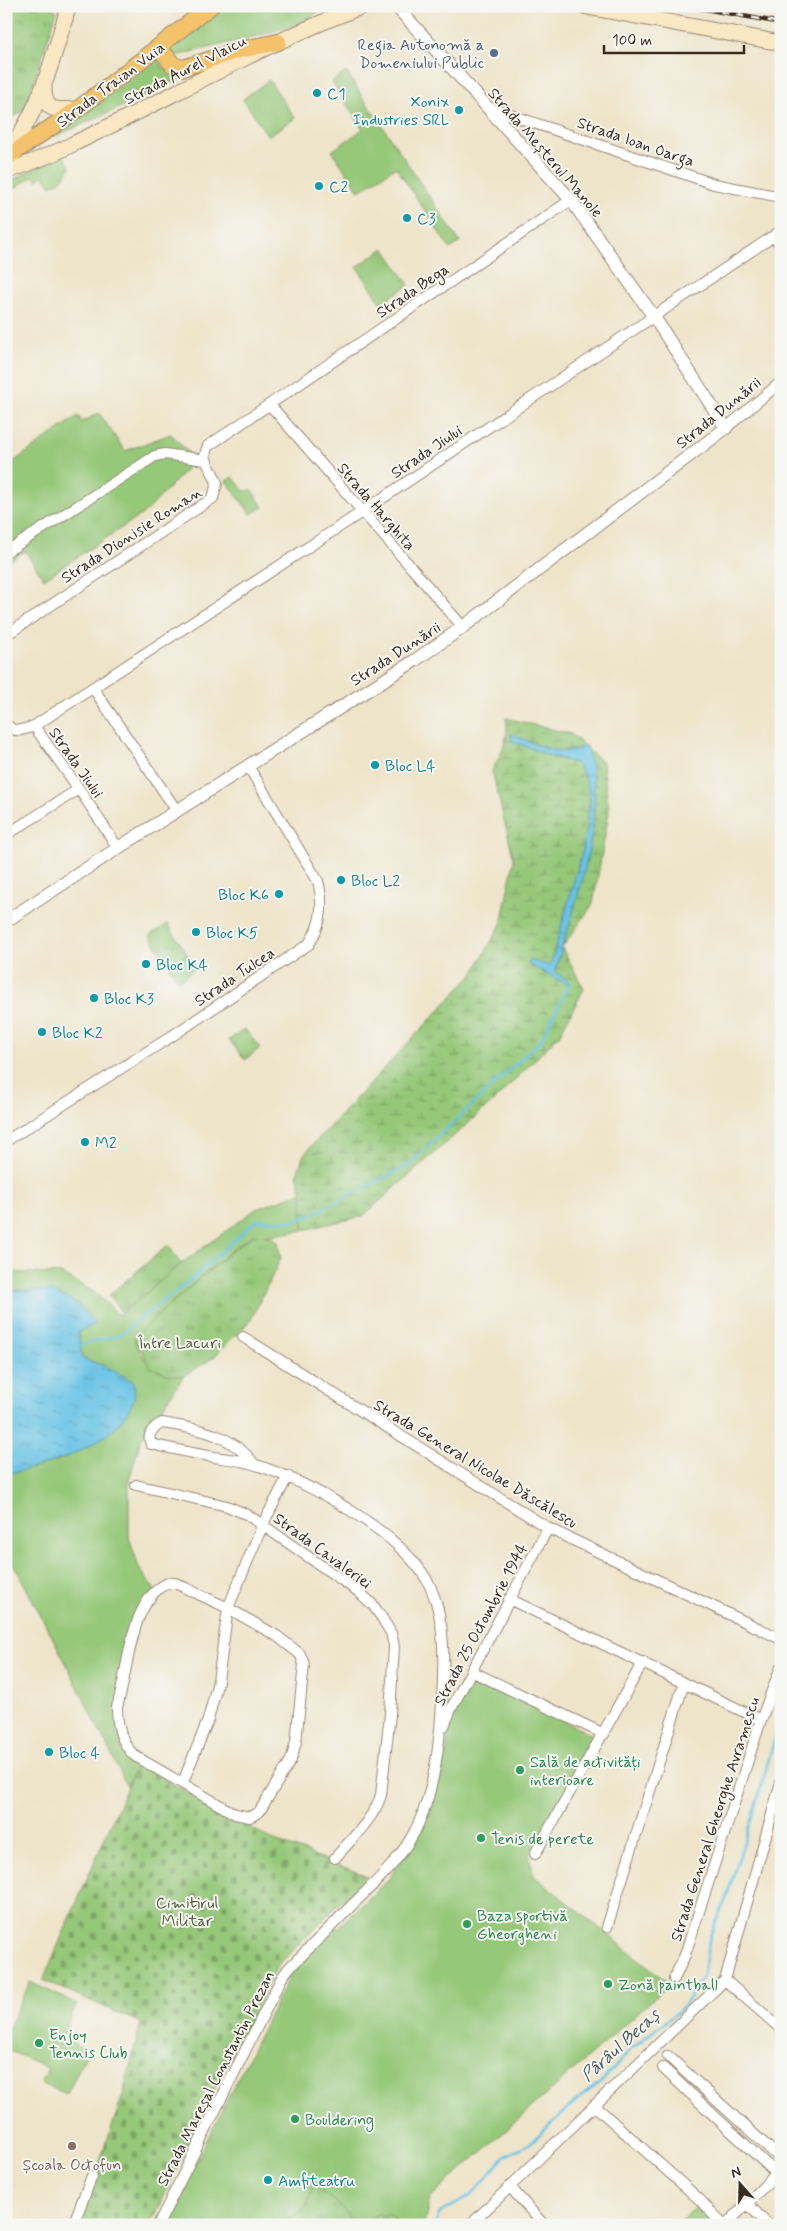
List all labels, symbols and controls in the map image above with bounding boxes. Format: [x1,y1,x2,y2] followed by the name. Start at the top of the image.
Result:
[604,22,744,54] scale bar
[121,30,250,110] street label: Strada Aurel Vlaicu
[612,31,652,51] text: 100 m
[357,35,484,74] place label: Regia Autonomă a Domeniului Public
[53,37,169,133] street label: Strada Traian Vuia
[488,47,500,59] marker: Regia Autonomă a Domeniului Public
[327,84,346,105] place label: C1
[483,84,607,222] street label: Strada Meșterul Manole
[311,87,323,99] marker: C1
[353,92,449,131] place label: Xonix Industries SRL
[453,104,465,116] marker: Xonix Industries SRL
[574,113,697,173] street label: Strada Ioan Oarga
[329,177,348,198] place label: C2
[313,180,325,192] marker: C2
[417,209,436,230] place label: C3
[401,212,413,224] marker: C3
[372,259,454,324] street label: Strada Bega
[672,372,766,454] street label: Strada Dunării
[387,420,467,484] street label: Strada Jiului
[332,459,420,555] street label: Strada Harghita
[57,482,207,589] street label: Strada Dionisie Roman
[347,617,445,691] street label: Strada Dunării
[44,723,108,803] street label: Strada Jiului
[385,756,436,777] place label: Bloc L4
[369,759,381,771] marker: Bloc L4
[351,871,400,892] place label: Bloc L2
[335,874,347,886] marker: Bloc L2
[218,885,269,906] place label: Bloc K6
[273,888,285,900] marker: Bloc K6
[206,923,258,944] place label: Bloc K5
[190,926,202,938] marker: Bloc K5
[191,943,279,1012] street label: Strada Tulcea
[156,955,208,976] place label: Bloc K4
[140,958,152,970] marker: Bloc K4
[104,989,154,1010] place label: Bloc K3
[88,992,100,1004] marker: Bloc K3
[52,1023,103,1044] place label: Bloc K2
[36,1026,48,1038] marker: Bloc K2
[95,1133,117,1154] place label: M2
[79,1136,91,1148] marker: M2
[137,1333,221,1354] park label: Între Lacuri
[369,1395,581,1534] street label: Strada General Nicolae Dăscălescu
[269,1508,376,1594] street label: Strada Cavaleriei
[430,1540,533,1710] street label: Strada 25 Octombrie 1944
[666,1694,766,1945] street label: Strada General Gheorghe Avramescu
[59,1743,100,1764] place label: Bloc 4
[43,1746,55,1758] marker: Bloc 4
[530,1752,641,1791] place label: Sală de activități interioare
[514,1764,526,1776] marker: Sală de activități interioare
[491,1829,594,1850] place label: Tenis de perete
[475,1832,487,1844] marker: Tenis de perete
[156,1893,218,1932] park label: Cimitirul Militar
[477,1906,568,1945] place label: Baza sportivă Gheorgheni
[461,1918,473,1930] marker: Baza sportivă Gheorgheni
[153,1967,280,2190] street label: Strada Mareșal Constantin Prezan
[618,1975,718,1996] place label: Zonă paintball
[602,1978,614,1990] marker: Zonă paintball
[576,2003,667,2087] water label: Pârâul Becaș
[49,2025,127,2064] place label: Enjoy Tennis Club
[33,2037,45,2049] marker: Enjoy Tennis Club
[305,2110,374,2132] place label: Bouldering
[289,2113,301,2125] marker: Bouldering
[66,2140,78,2152] marker: Școala Octofun
[23,2155,121,2176] place label: Școala Octofun
[714,2158,764,2208] north arrow
[728,2163,743,2183] text: N
[278,2171,355,2192] place label: Amfiteatru
[262,2174,274,2186] marker: Amfiteatru

